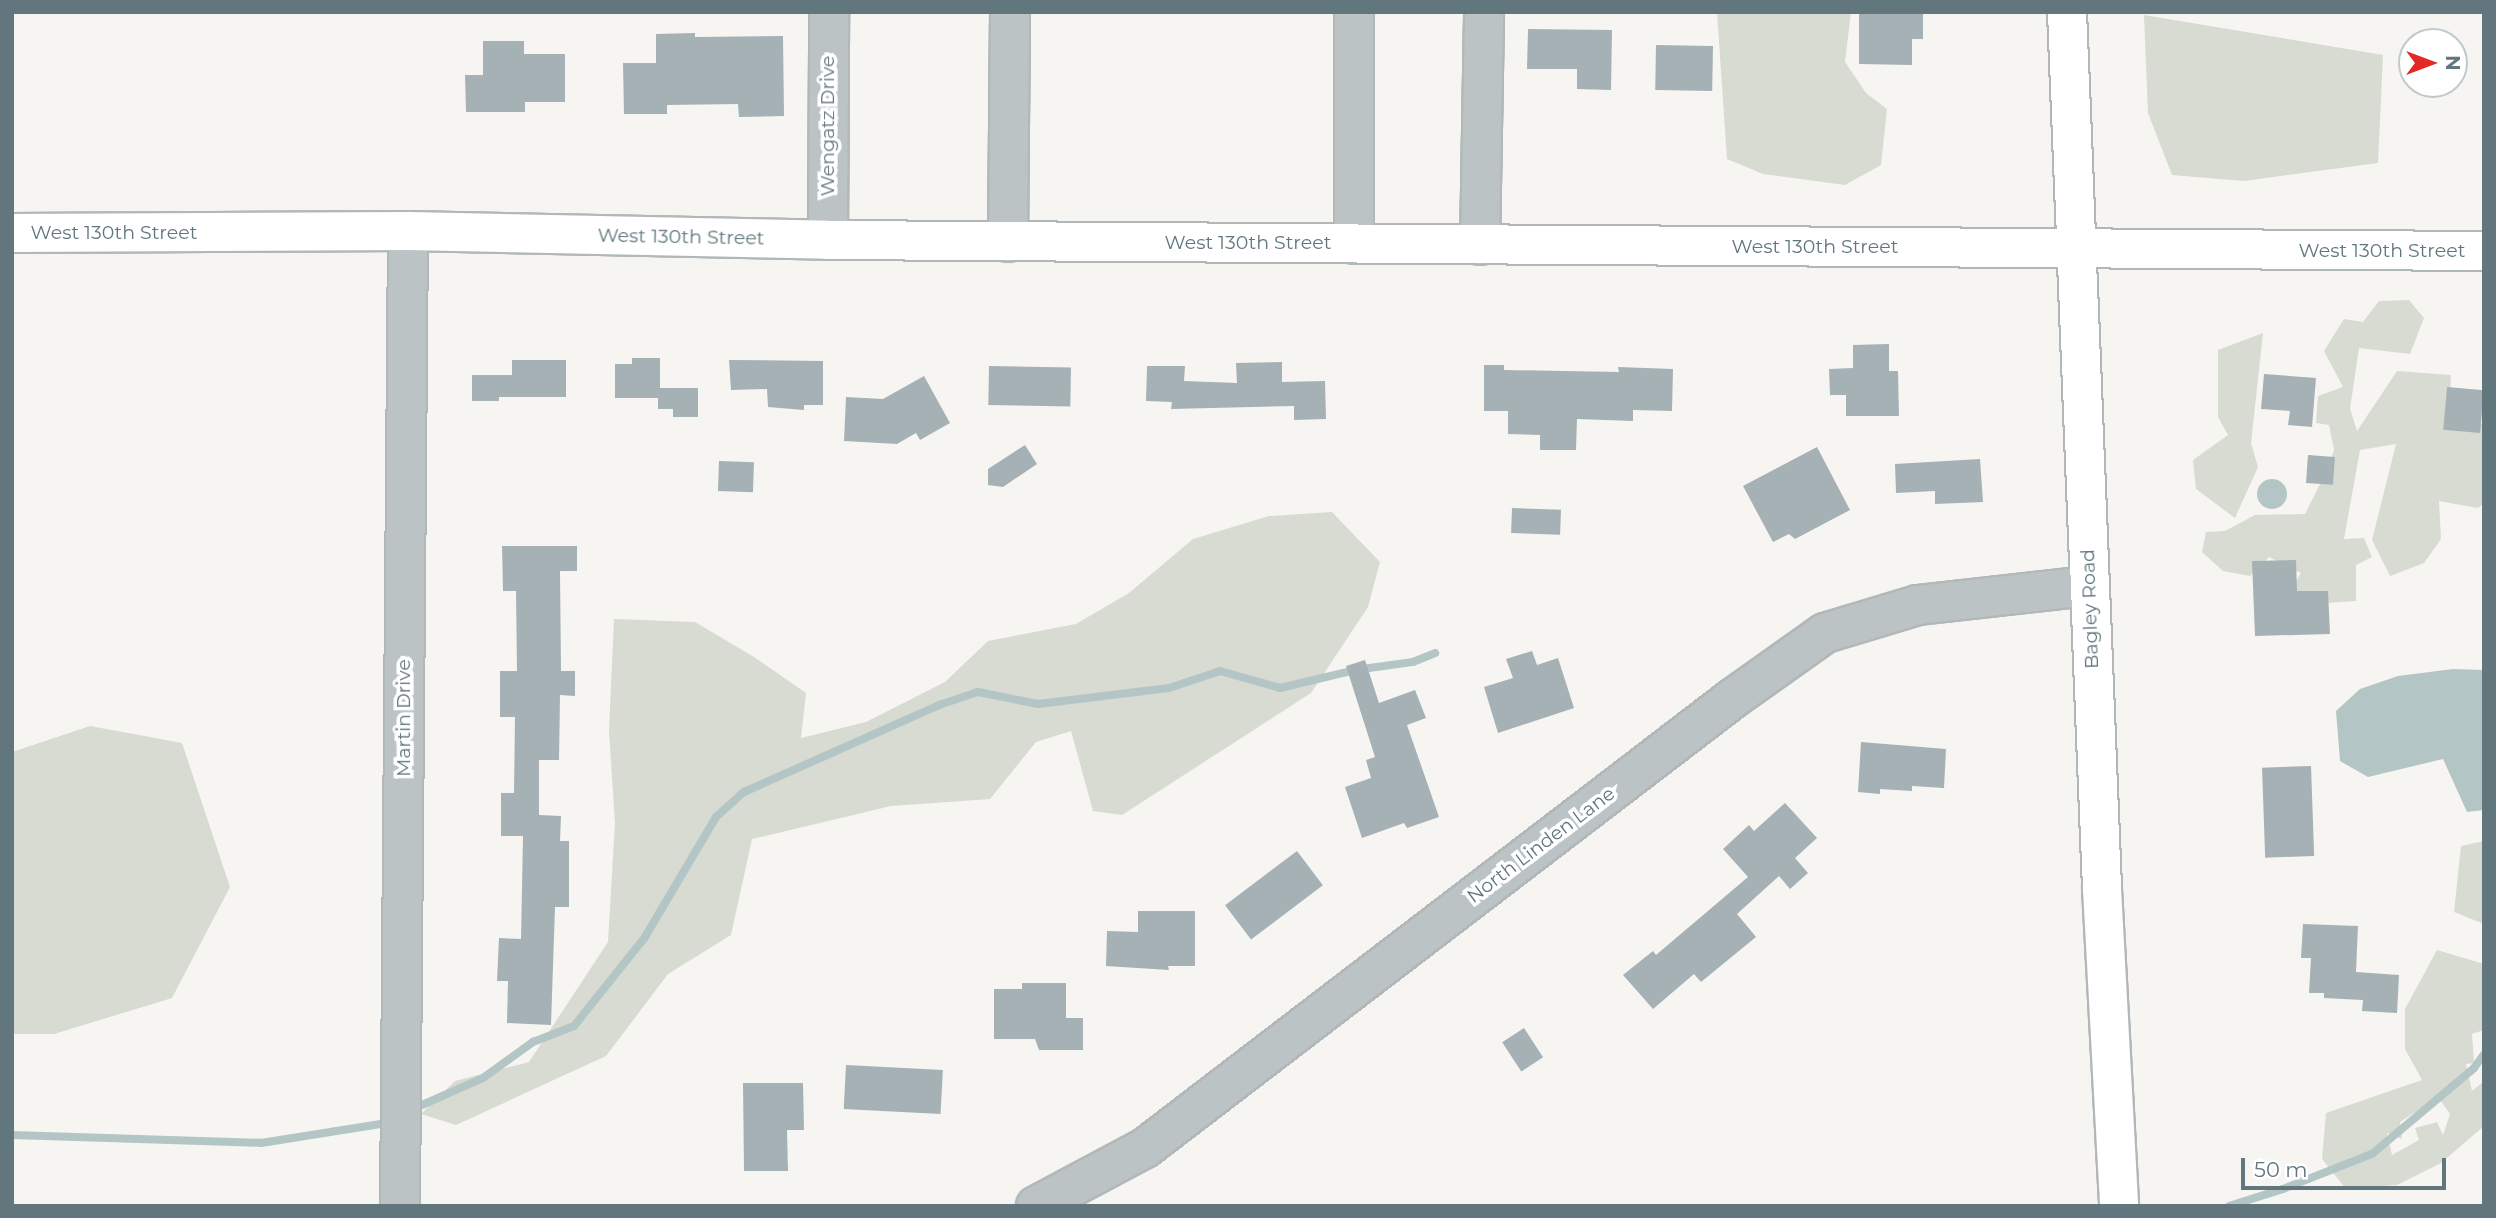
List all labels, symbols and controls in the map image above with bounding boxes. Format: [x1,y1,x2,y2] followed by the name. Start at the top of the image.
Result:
[2398,28,2468,98] north arrow
[2441,55,2464,71] text: N
[817,56,839,196] street label: Wengatz Drive
[31,222,197,244] street label: West 130th Street
[597,224,765,250] street label: West 130th Street
[1165,232,1331,254] street label: West 130th Street
[1732,236,1898,258] street label: West 130th Street
[2299,240,2465,262] street label: West 130th Street
[2077,549,2103,669] street label: Bagley Road
[393,659,415,777] street label: Martin Drive
[1463,782,1619,908] street label: North Linden Lane
[2244,1144,2449,1188] scale bar
[2254,1157,2308,1182] text: 50 m

